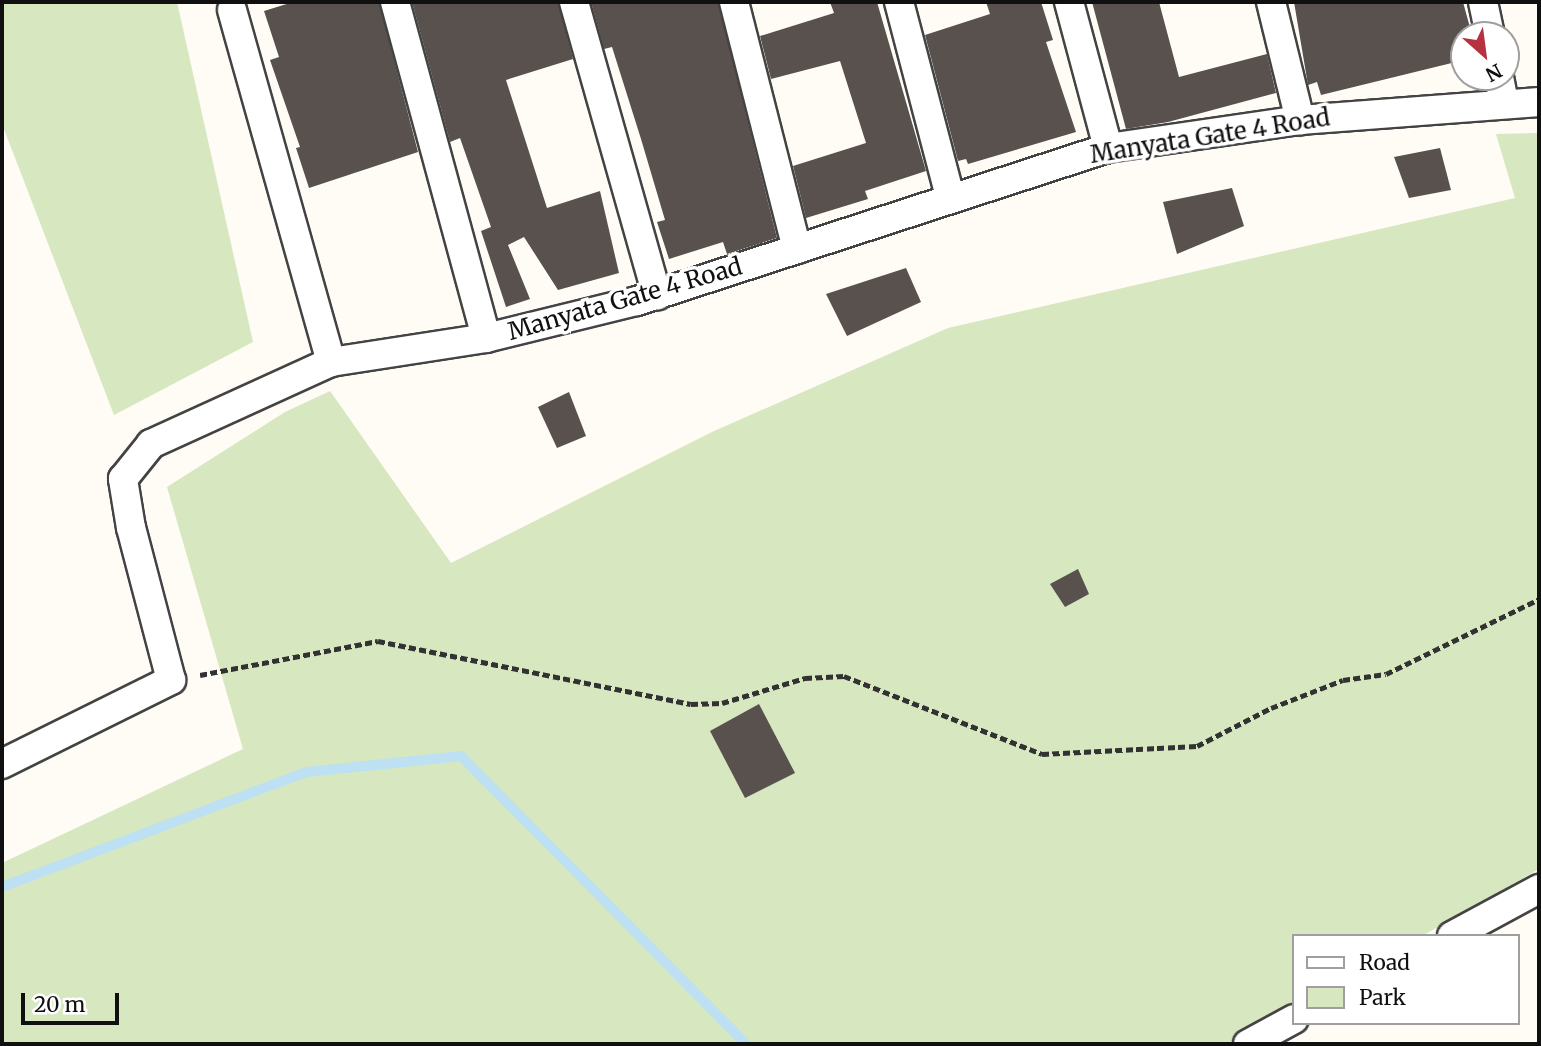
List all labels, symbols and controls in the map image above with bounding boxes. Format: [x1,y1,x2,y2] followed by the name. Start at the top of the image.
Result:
[1450,21,1520,91] north arrow
[1482,59,1506,87] text: N
[1088,103,1332,169] street label: Manyata Gate 4 Road
[505,252,745,346] street label: Manyata Gate 4 Road
[1292,934,1520,1025] legend
[1359,949,1410,976] text: Road
[24,979,122,1023] scale bar
[1359,984,1406,1011] text: Park
[34,991,85,1018] text: 20 m

